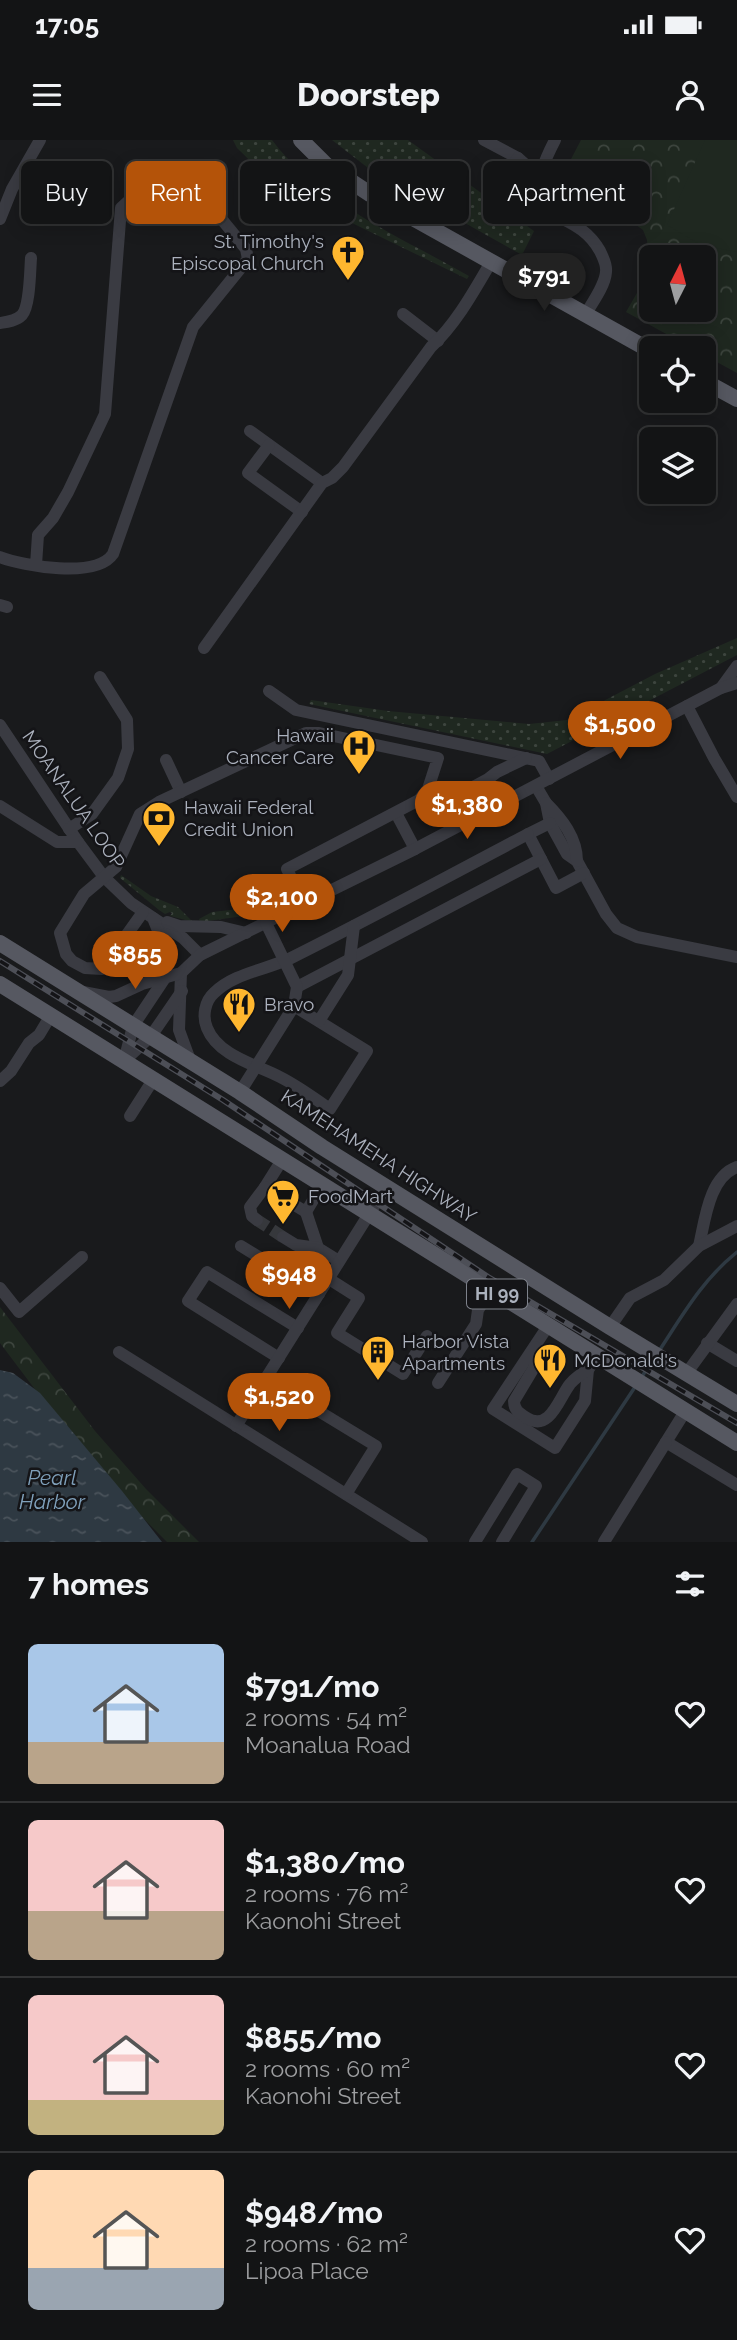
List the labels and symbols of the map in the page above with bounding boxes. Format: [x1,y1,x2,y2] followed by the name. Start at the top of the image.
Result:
[171,230,324,274] place label: St. Timothy's Episcopal Church
[329,233,367,282] church icon: St. Timothy's Episcopal Church
[639,245,716,322] north arrow
[503,254,585,313] pin: $791
[563,702,677,761] pin: $1,500
[226,724,334,768] place label: Hawaii Cancer Care
[18,726,130,872] street label: MOANALUA LOOP
[340,727,378,776] hospital icon: Hawaii Cancer Care
[410,782,524,841] pin: $1,380
[184,796,314,840] place label: Hawaii Federal Credit Union
[140,799,178,848] bank icon: Hawaii Federal Credit Union
[225,874,339,934] pin: $2,100
[94,932,176,991] pin: $855
[220,985,258,1034] restaurant icon: Bravo
[264,993,314,1015] place label: Bravo
[277,1085,481,1228] street label: KAMEHAMEHA HIGHWAY
[264,1177,302,1226] supermarket icon: FoodMart
[308,1185,394,1207] place label: FoodMart
[248,1252,330,1311] pin: $948
[467,1280,527,1308] road number: HI 99
[402,1330,509,1374] place label: Harbor Vista Apartments
[359,1333,397,1382] building icon: Harbor Vista Apartments
[531,1341,569,1390] restaurant icon: McDonald's
[574,1349,677,1371] place label: McDonald's
[222,1374,336,1433] pin: $1,520
[19,1465,86,1514] water label: Pearl Harbor

